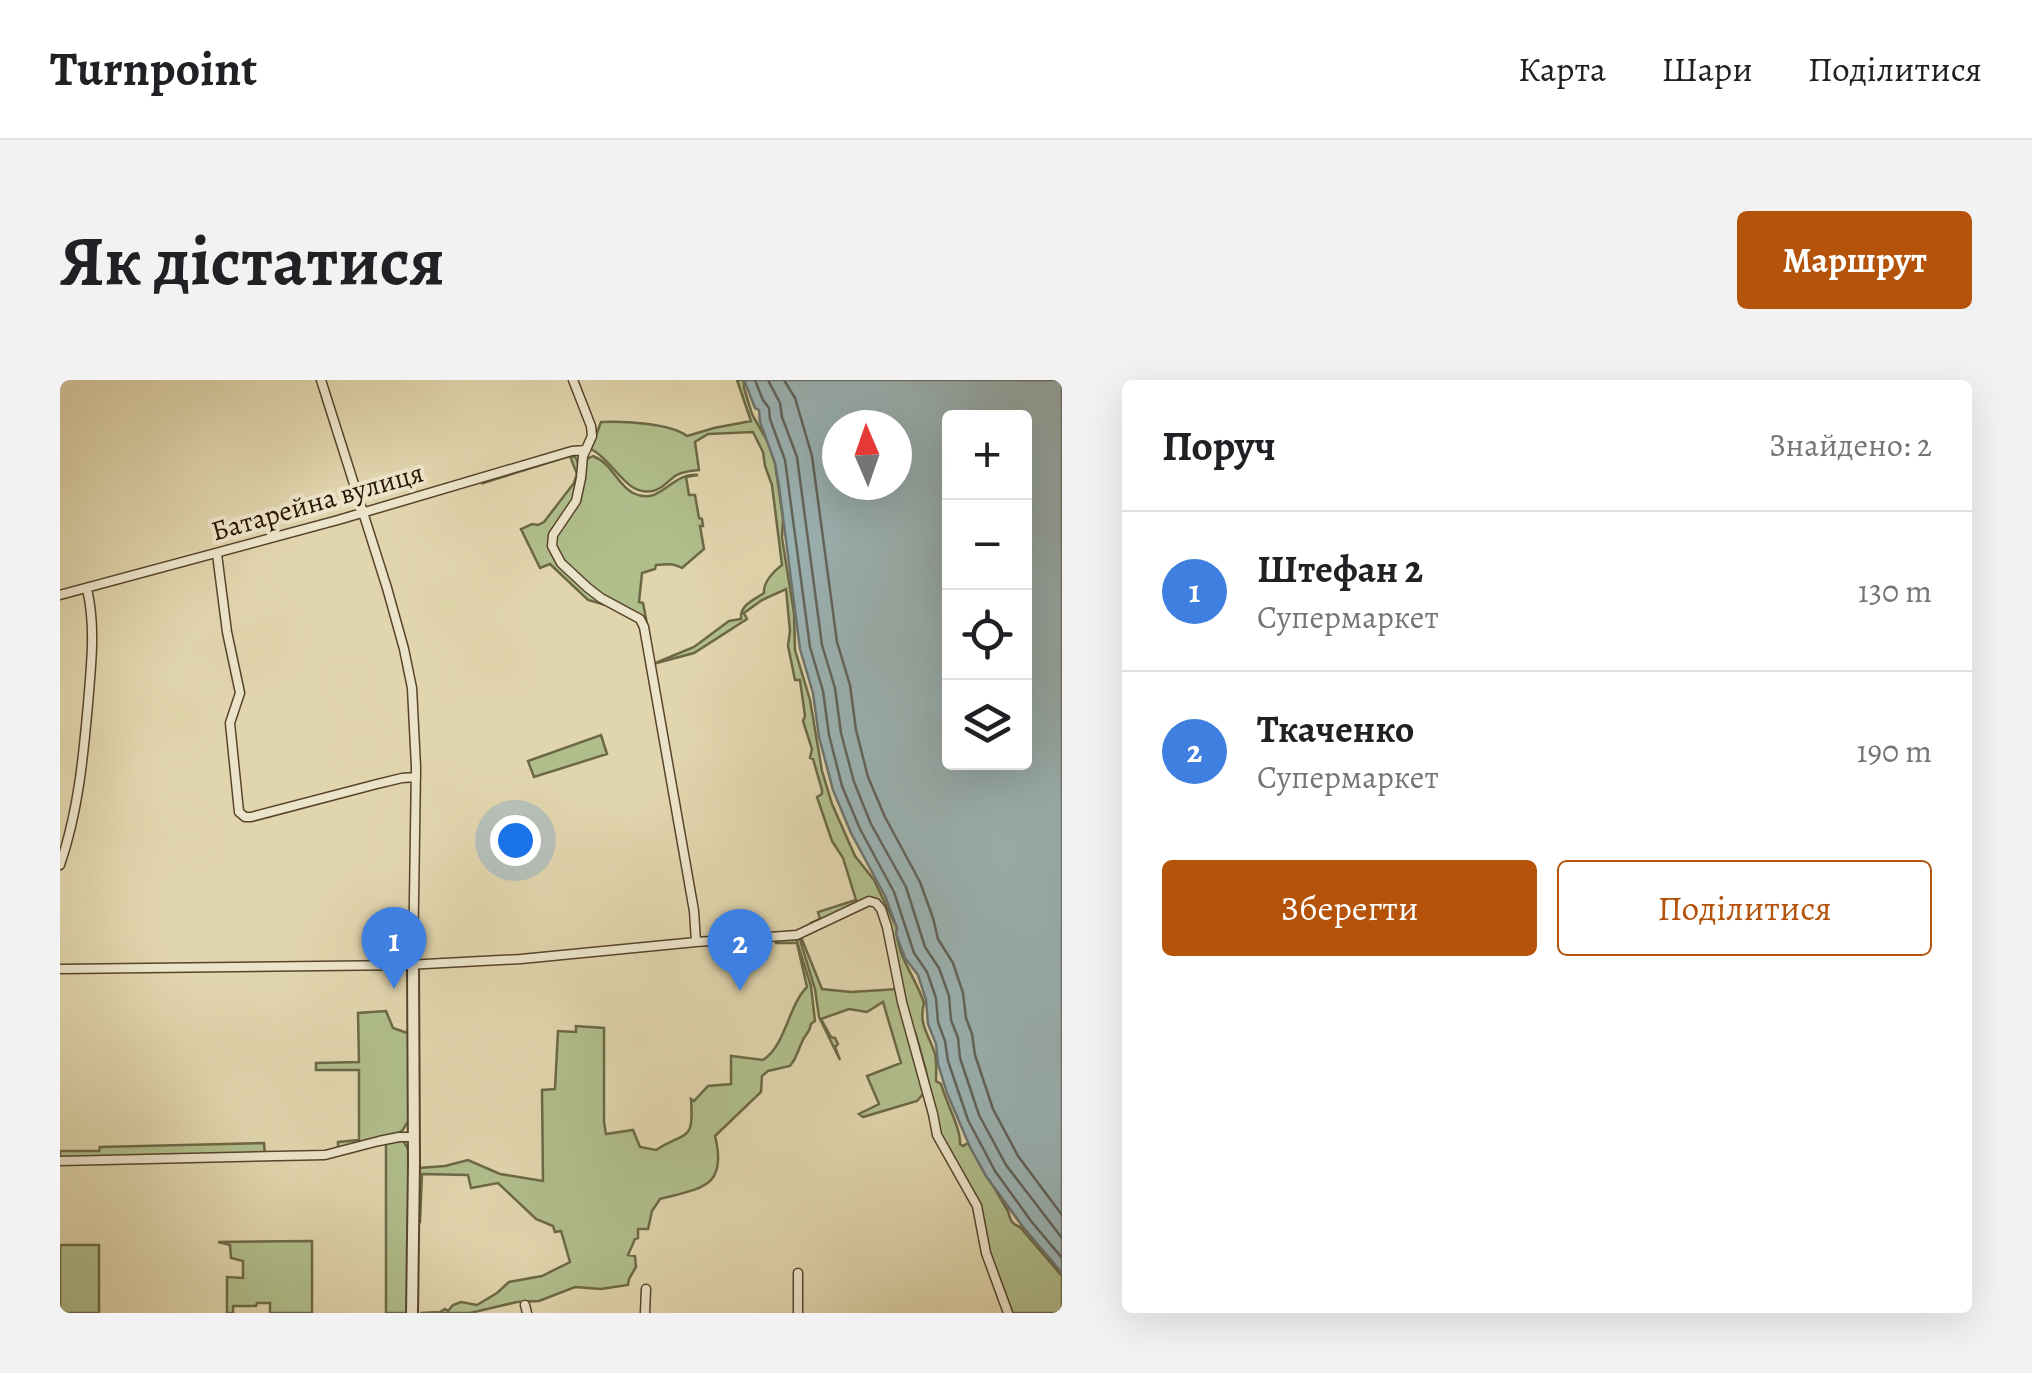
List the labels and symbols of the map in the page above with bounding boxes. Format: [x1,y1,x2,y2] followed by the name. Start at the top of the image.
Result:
[822,410,912,500] north arrow
[207,454,428,550] street label: Батарейна вулиця
[490,815,541,866] your location
[362,906,426,989] pin: 1
[708,908,772,991] pin: 2

